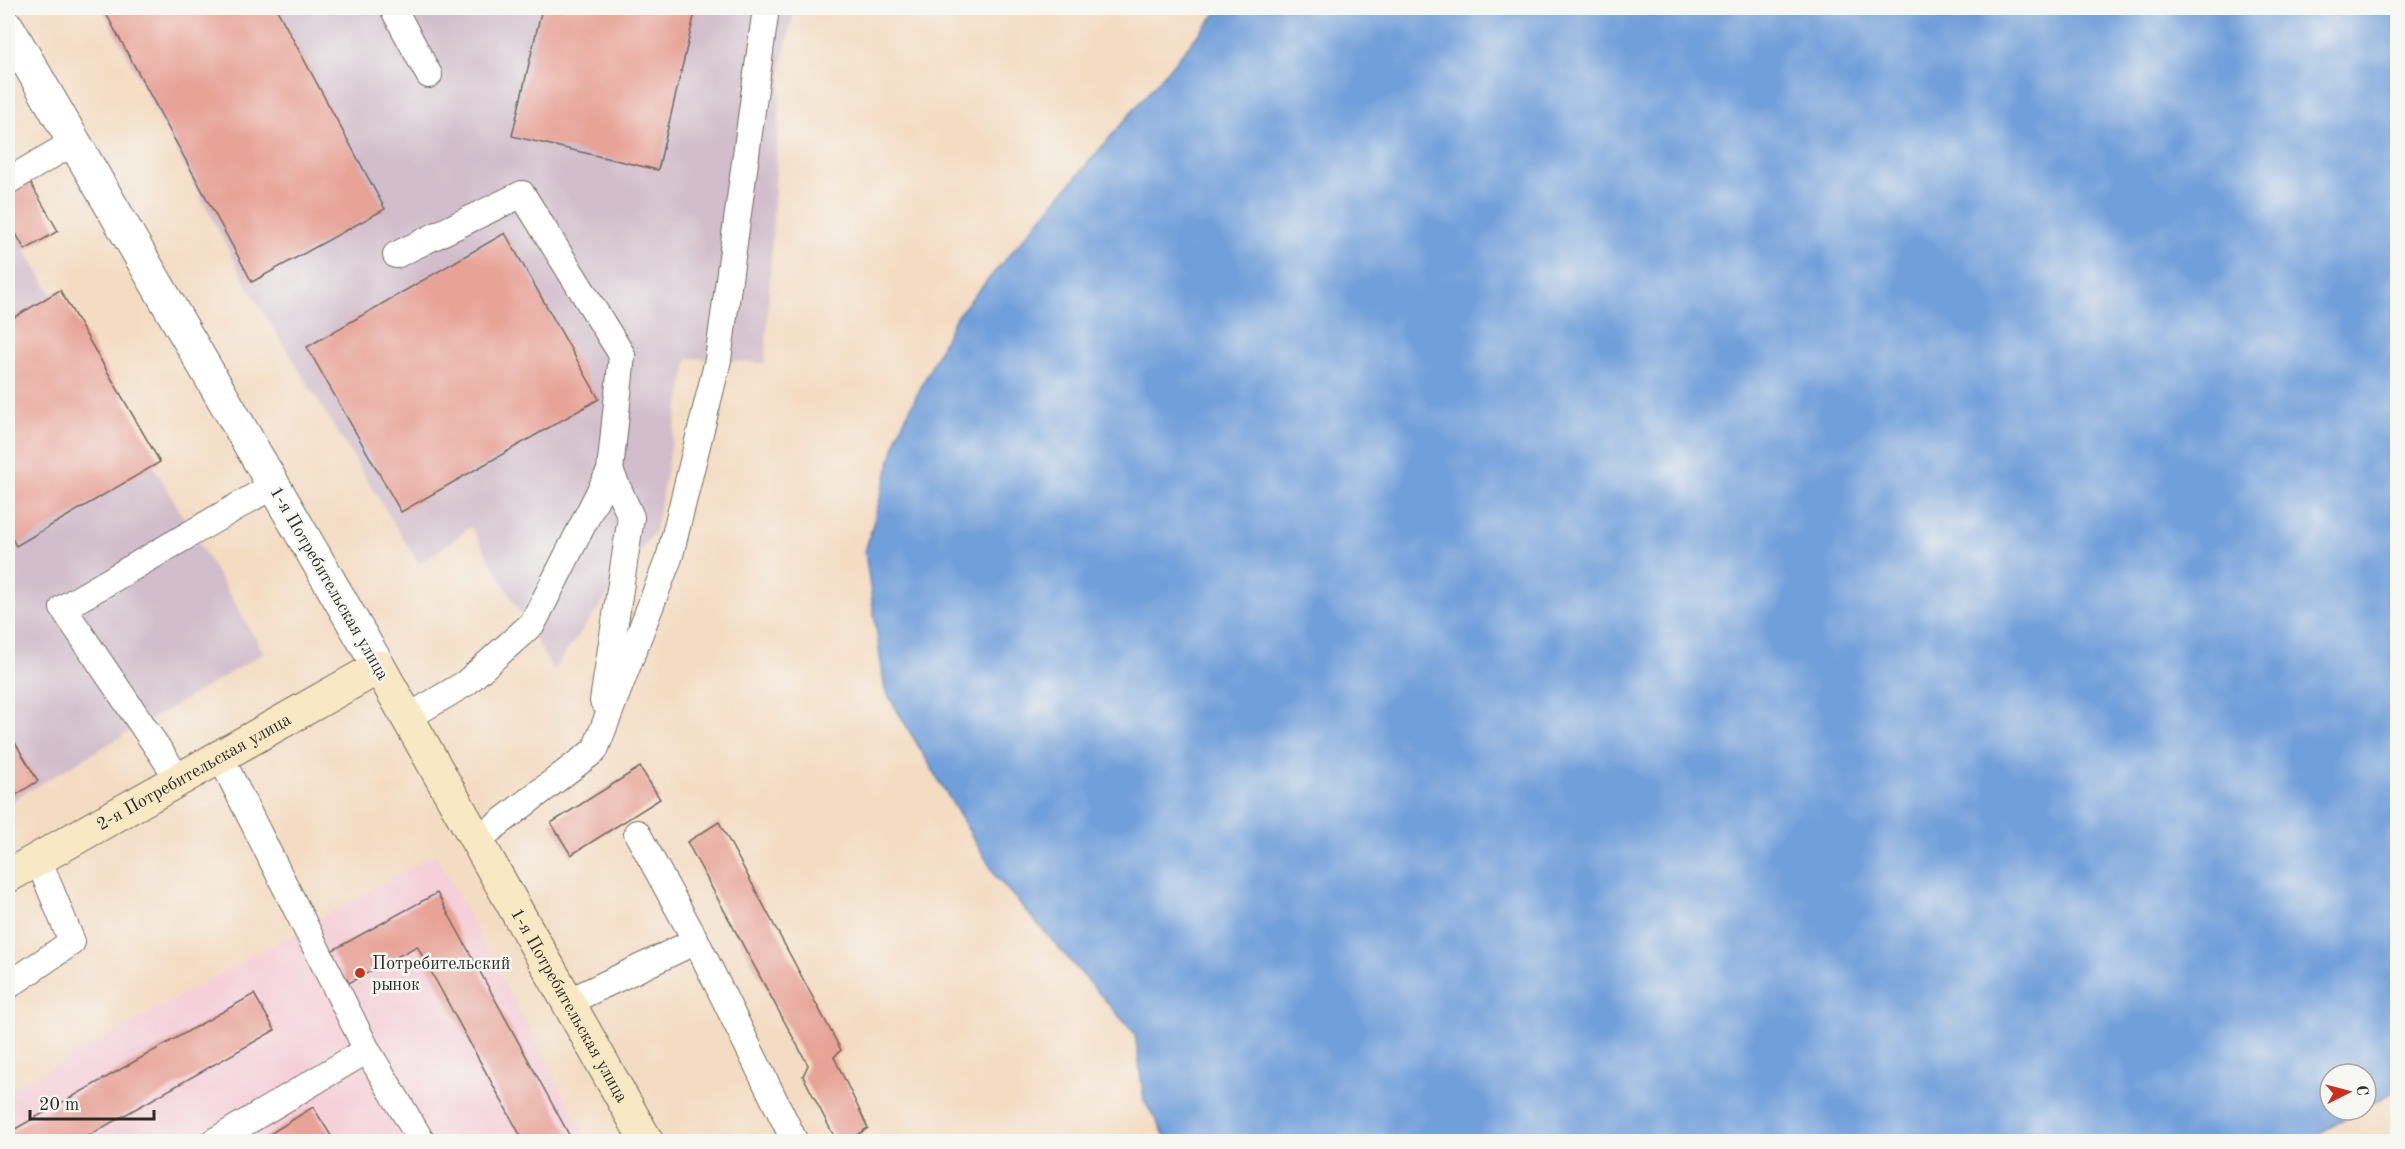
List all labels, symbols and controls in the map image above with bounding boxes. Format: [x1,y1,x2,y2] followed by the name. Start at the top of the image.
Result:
[266,484,392,683] street label: 1-я Потребительская улица
[94,710,294,834] street label: 2-я Потребительская улица
[507,905,631,1106] street label: 1-я Потребительская улица
[372,955,510,994] place label: Потребительский рынок
[353,966,367,980] marker: Потребительский рынок
[2318,1062,2378,1122] north arrow
[30,1083,154,1121] scale bar
[2352,1085,2369,1097] text: С
[39,1096,79,1114] text: 20 m

